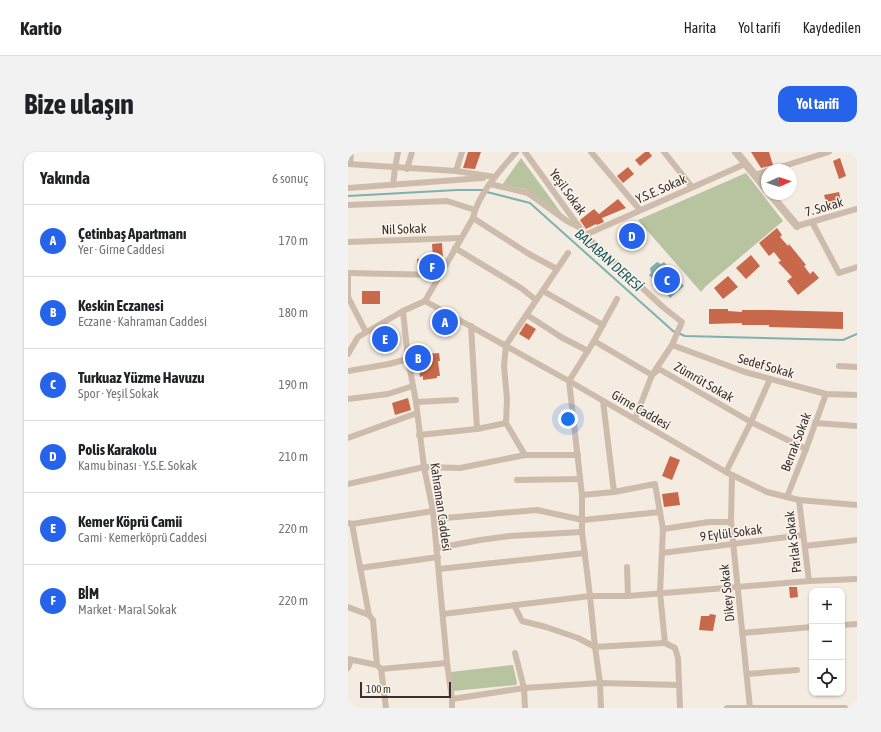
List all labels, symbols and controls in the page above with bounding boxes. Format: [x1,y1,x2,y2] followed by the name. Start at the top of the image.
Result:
[20,17,62,39] text: Kartio
[684,20,716,36] text: Harita
[738,20,781,36] text: Yol tarifi
[803,20,861,36] text: Kaydedilen
[778,86,857,122] button: Yol tarifi
[24,88,134,120] text: Bize ulaşın
[761,164,797,200] north arrow
[546,166,590,218] street label: Yeşil Sokak
[40,168,90,188] text: Yakında
[272,171,308,186] text: 6 sonuç
[633,171,689,207] street label: Y.S.E. Sokak
[803,194,845,220] street label: 7. Sokak
[381,221,427,237] street label: Nil Sokak
[619,221,645,251] pin: D
[78,225,187,242] text: Çetinbaş Apartmanı
[572,225,646,295] water label: BALABAN DERESİ
[50,233,56,248] text: A
[279,233,308,248] text: 170 m
[78,242,165,257] text: Yer · Girne Caddesi
[419,252,445,282] pin: F
[654,265,680,295] pin: C
[78,297,164,314] text: Keskin Eczanesi
[50,305,56,320] text: B
[279,305,308,320] text: 180 m
[432,307,458,337] pin: A
[78,314,207,329] text: Eczane · Kahraman Caddesi
[372,324,398,354] pin: E
[405,343,431,373] pin: B
[736,351,796,381] street label: Sedef Sokak
[672,359,737,405] street label: Zümrüt Sokak
[78,369,205,386] text: Turkuaz Yüzme Havuzu
[50,377,56,392] text: C
[279,377,308,392] text: 190 m
[78,386,159,401] text: Spor · Yeşil Sokak
[609,387,673,433] street label: Girne Caddesi
[558,409,578,429] your location
[778,410,814,474] street label: Berrak Sokak
[78,441,157,458] text: Polis Karakolu
[49,449,57,464] text: D
[279,449,308,464] text: 210 m
[78,458,197,473] text: Kamu binası · Y.S.E. Sokak
[427,462,455,552] street label: Kahraman Caddesi
[782,510,804,574] street label: Parlak Sokak
[78,513,182,530] text: Kemer Köprü Camii
[50,521,56,536] text: E
[279,521,308,536] text: 220 m
[699,522,763,544] street label: 9 Eylül Sokak
[78,530,207,545] text: Cami · Kemerköprü Caddesi
[716,563,737,622] street label: Dikey Sokak
[78,585,99,602] text: BİM
[809,588,845,696] map controls
[809,588,845,624] button: +
[50,593,56,608] text: F
[279,593,308,608] text: 220 m
[78,602,177,617] text: Market · Maral Sokak
[809,624,845,660] button: −
[809,660,845,696] button: locate
[360,680,451,699] scale bar
[366,683,391,695] text: 100 m

